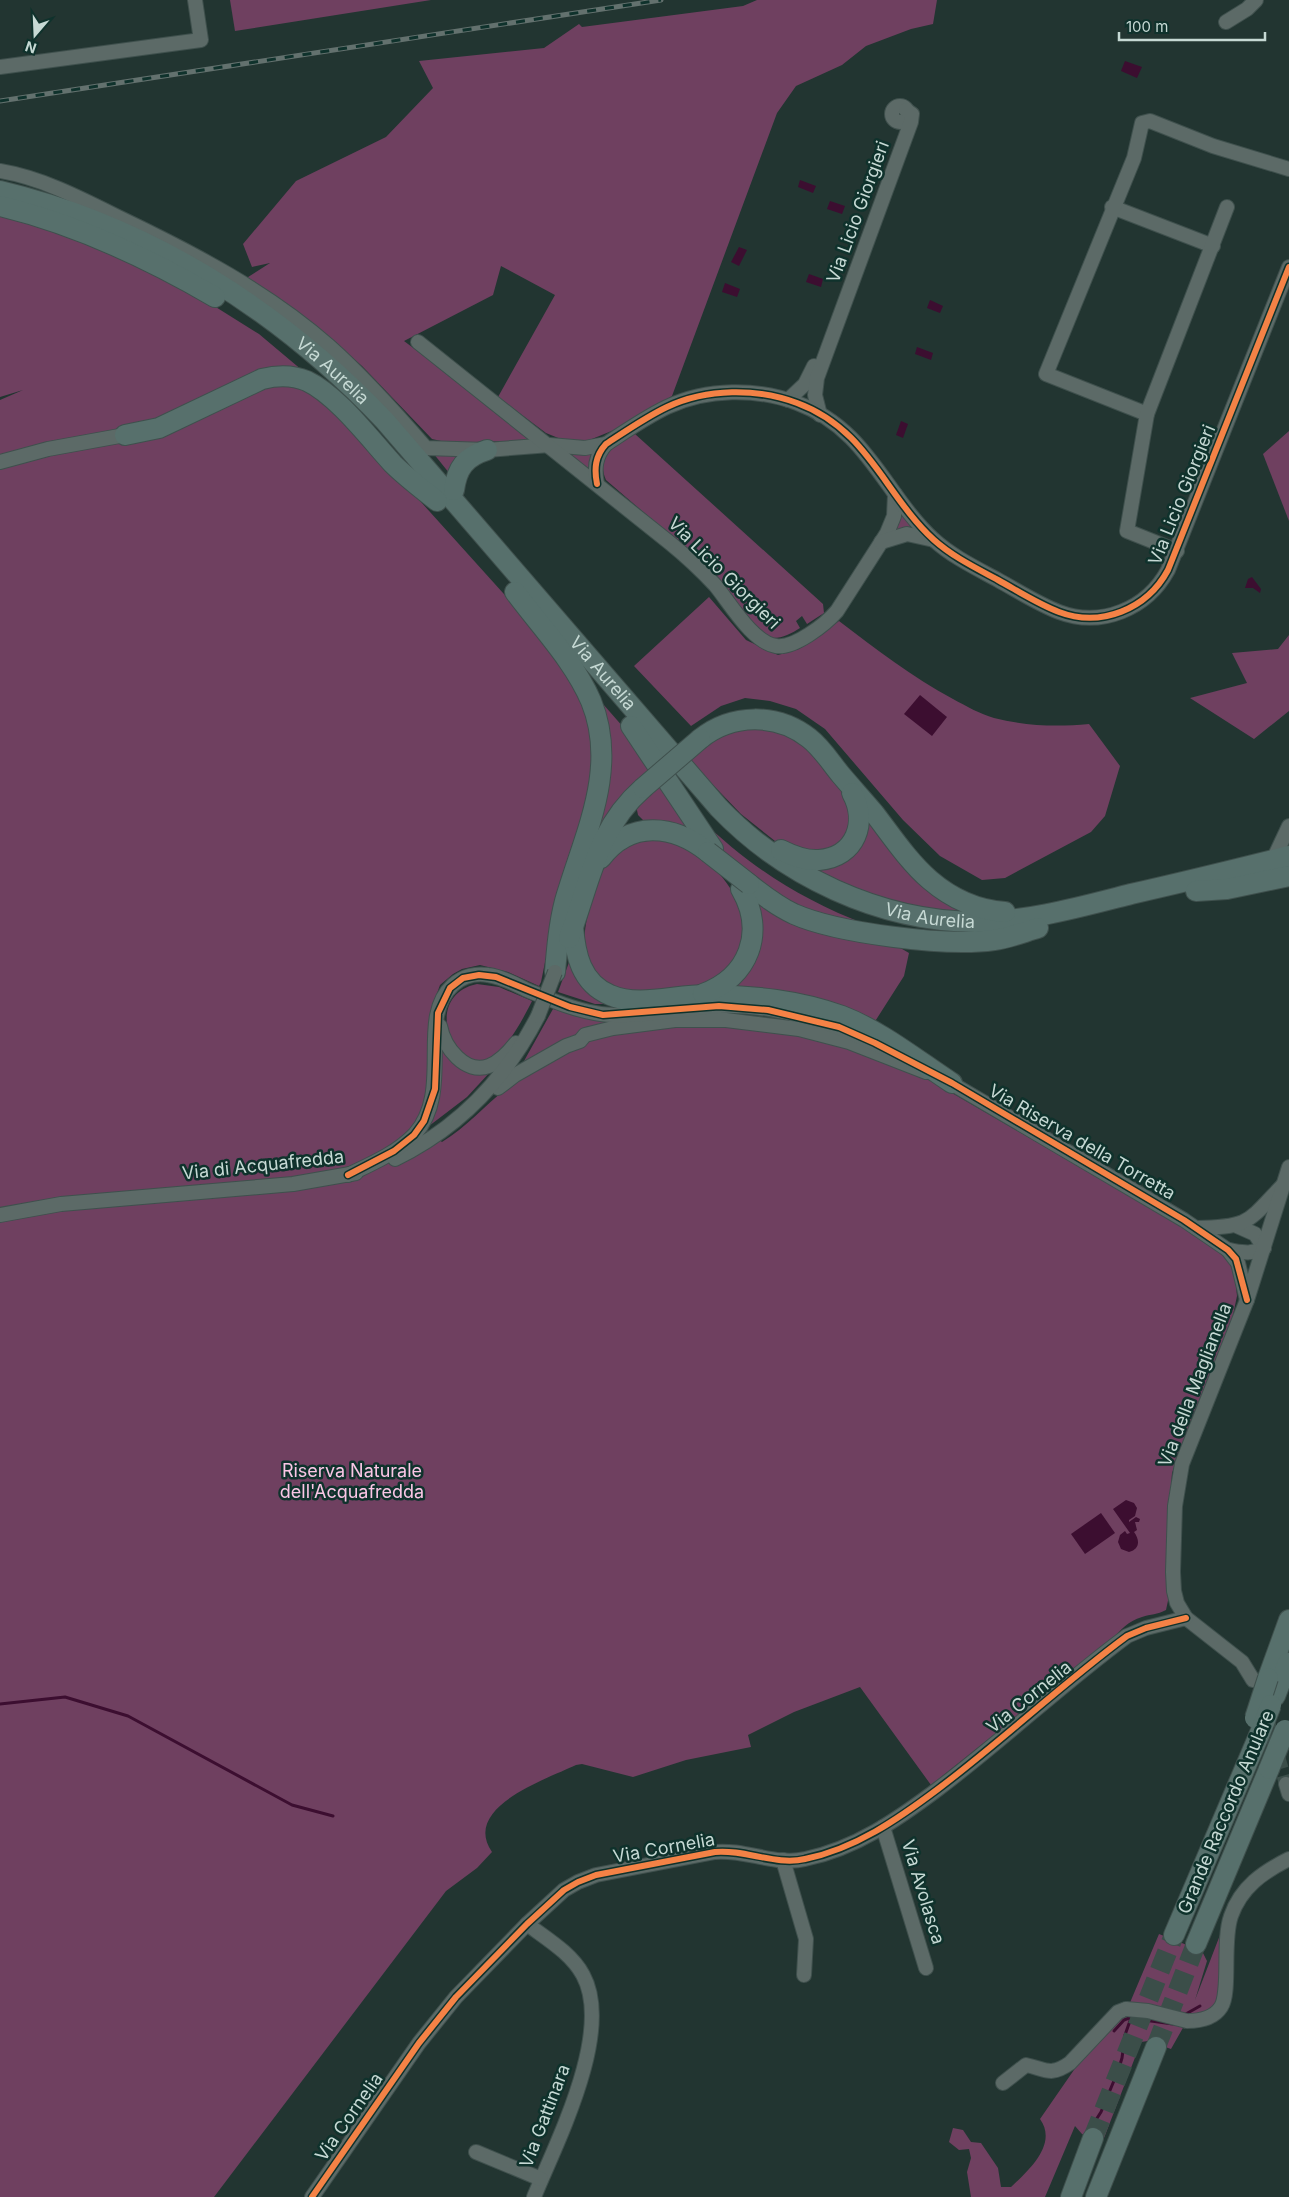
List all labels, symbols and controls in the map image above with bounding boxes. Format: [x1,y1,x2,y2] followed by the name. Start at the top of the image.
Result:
[10,10,60,60] north arrow
[1119,10,1265,42] scale bar
[1126,17,1168,36] text: 100 m
[23,38,38,58] text: N
[822,138,893,286] street label: Via Licio Giorgieri
[292,332,374,409] street label: Via Aurelia
[1144,422,1219,568] street label: Via Licio Giorgieri
[664,512,785,633] street label: Via Licio Giorgieri
[565,632,641,714] street label: Via Aurelia
[883,898,975,932] street label: Via Aurelia
[985,1079,1179,1204] street label: Via Riserva della Torretta
[181,1146,345,1183] street label: Via di Acquafredda
[1154,1300,1235,1470] street label: Via della Maglianella
[280,1460,424,1502] park label: Riserva Naturale dell'Acquafredda
[982,1656,1075,1737] street label: Via Cornelia
[1173,1707,1278,1917] street label: Grande Raccordo Anulare
[611,1828,716,1867] street label: Via Cornelia
[898,1837,949,1947] street label: Via Avolasca
[515,2061,574,2170] street label: Via Gattinara
[310,2069,387,2165] street label: Via Cornelia

